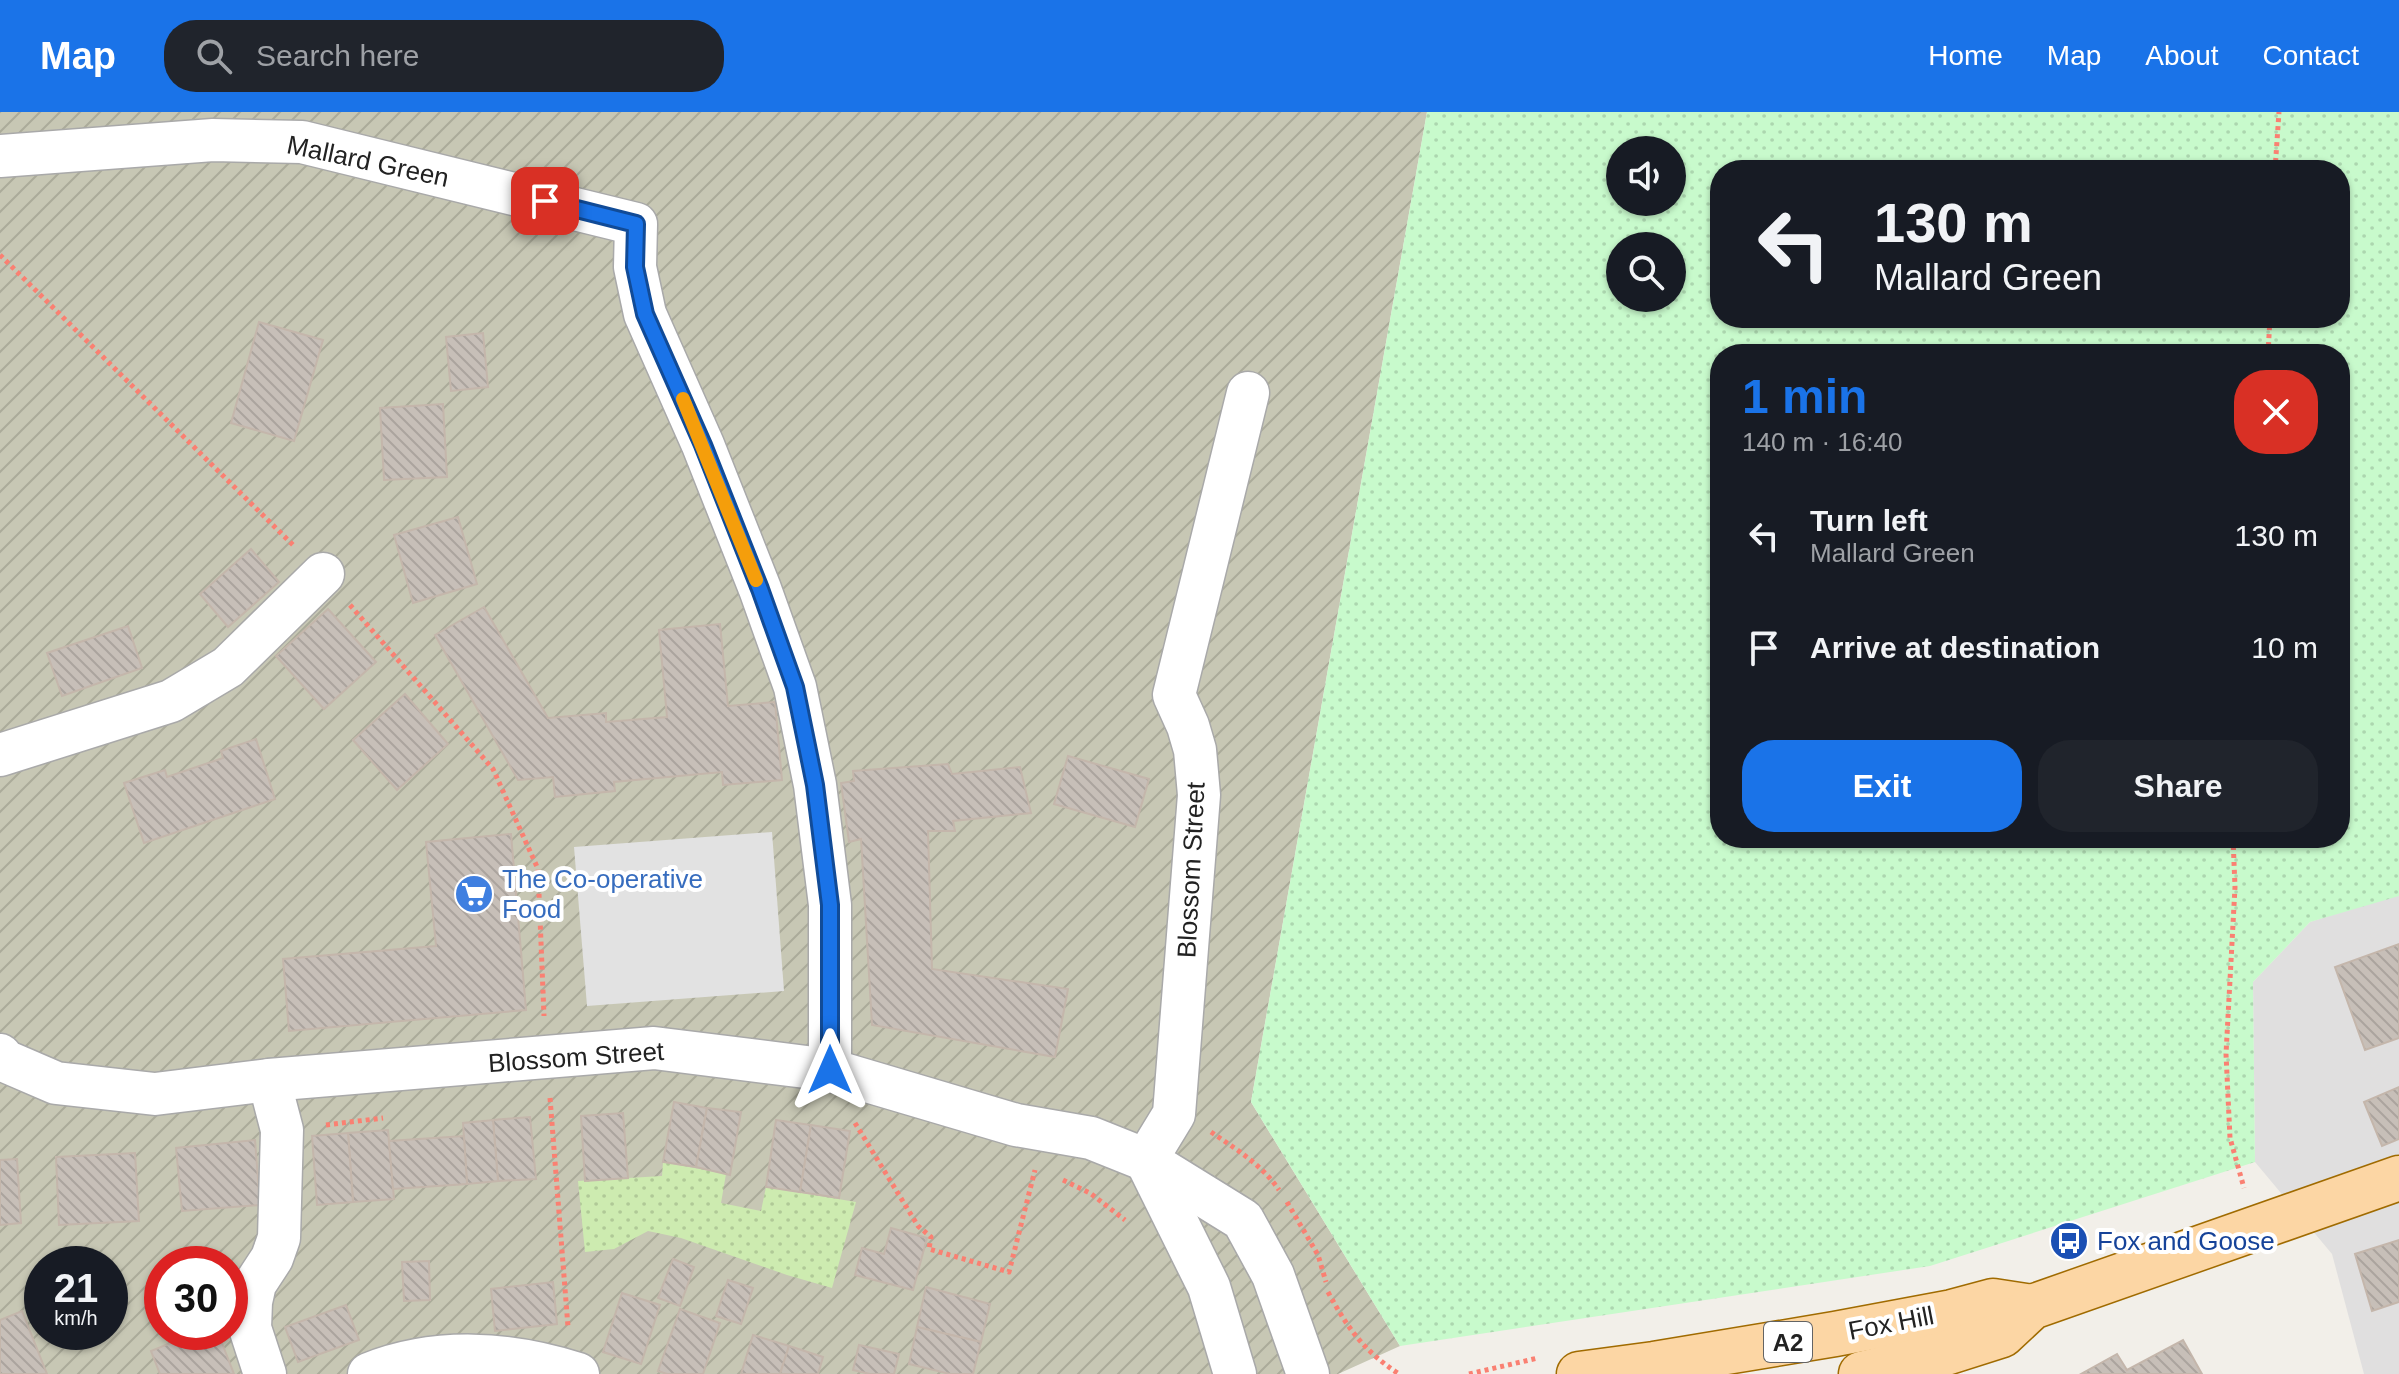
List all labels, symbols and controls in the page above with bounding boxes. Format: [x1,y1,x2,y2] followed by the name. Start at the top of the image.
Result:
[164,20,724,92] search box
[192,34,236,78] icon: search
[40,35,116,77] text: Map
[256,39,419,72] text: Search here
[1928,40,2003,71] text: Home
[2047,40,2101,71] text: Map
[2145,40,2219,71] text: About
[2263,40,2359,71] text: Contact
[284,129,452,193] street label: Mallard Green
[1606,136,1686,312] map controls
[1606,136,1686,216] button: sound
[511,167,579,235] pin
[523,179,567,223] icon: arrive
[1874,191,2033,254] text: 130 m
[1742,192,1846,296] icon: left
[1606,232,1686,312] button: search
[1874,257,2102,298] text: Mallard Green
[1742,370,1867,423] text: 1 min
[2234,370,2318,454] button: close
[1742,427,1902,457] text: 140 m · 16:40
[1810,504,1928,537] text: Turn left
[1742,514,1786,558] icon: left
[2235,519,2318,552] text: 130 m
[1810,538,1975,568] text: Mallard Green
[1742,626,1786,670] icon: arrive
[1810,631,2100,664] text: Arrive at destination
[2251,631,2318,664] text: 10 m
[1742,740,2022,832] button: Exit
[2038,740,2318,832] button: Share
[1171,780,1211,959] street label: Blossom Street
[502,864,703,924] place label: The Co-operative Food
[453,873,495,915] supermarket icon: The Co-operative Food
[788,1028,872,1112] position arrow
[487,1036,666,1078] street label: Blossom Street
[2048,1220,2090,1262] bus stop icon: Fox and Goose
[2097,1226,2275,1256] place label: Fox and Goose
[144,1246,248,1350] speed limit sign: 30
[54,1266,98,1310] text: 21
[1846,1300,1936,1346] street label: Fox Hill
[54,1307,98,1329] text: km/h
[1764,1322,1812,1362] road number: A2

